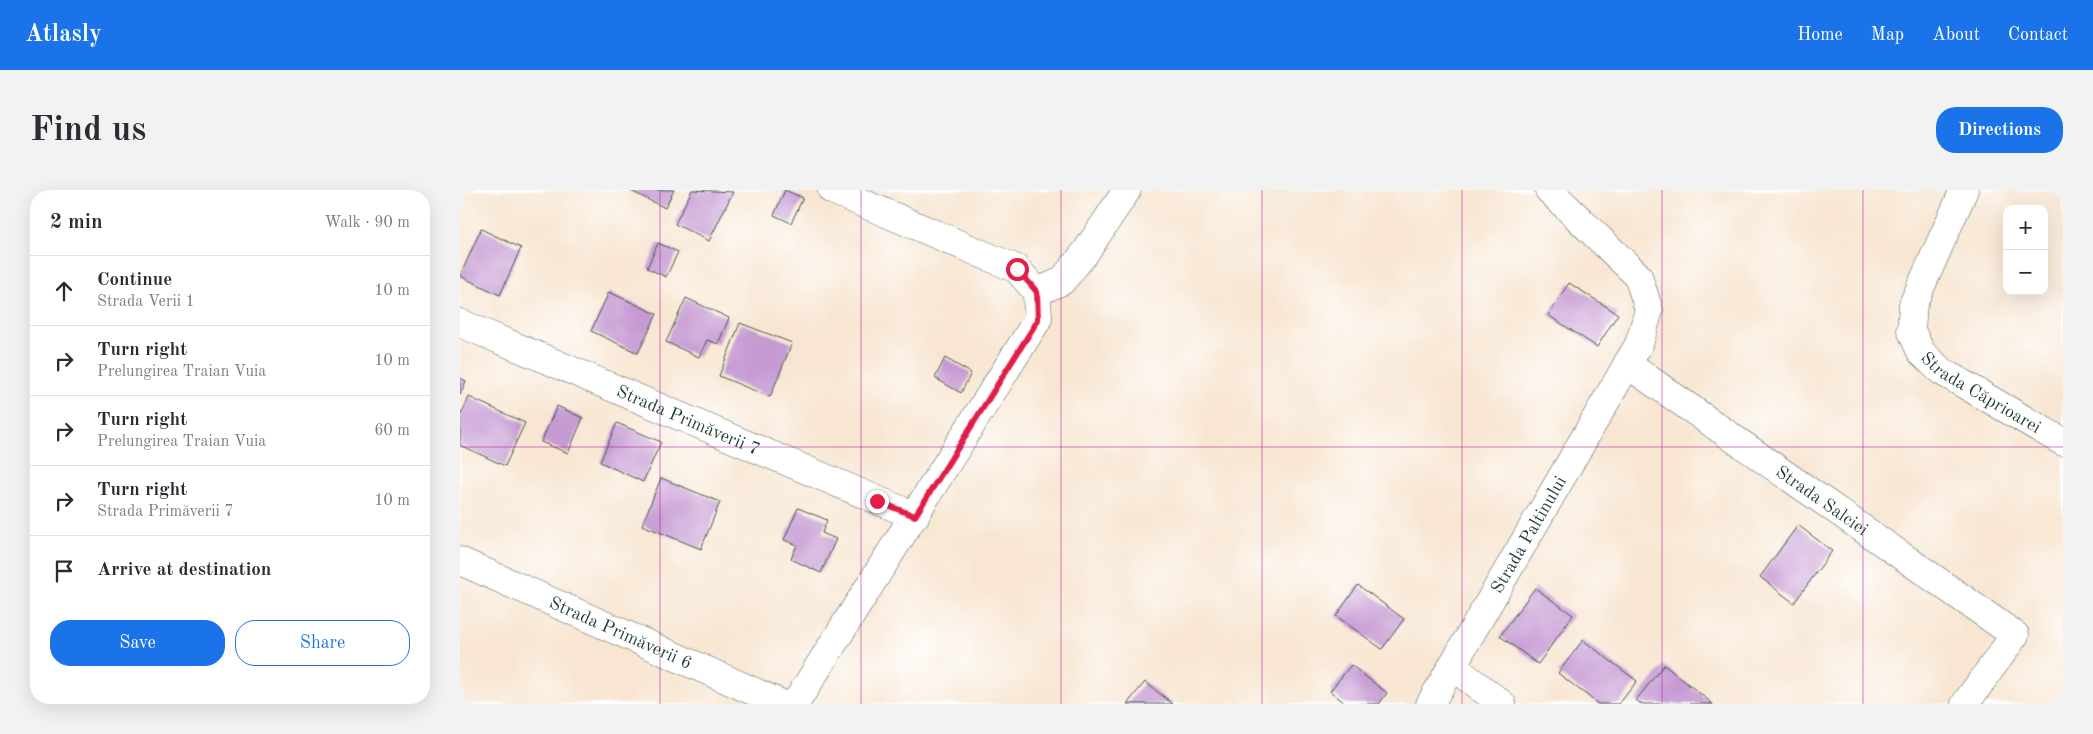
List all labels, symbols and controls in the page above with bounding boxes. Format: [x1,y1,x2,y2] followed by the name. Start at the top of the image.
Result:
[25,23,102,47] text: Atlasly
[1797,26,1843,44] text: Home
[1871,26,1904,44] text: Map
[1932,26,1980,44] text: About
[2008,26,2068,44] text: Contact
[1936,107,2063,153] button: Directions
[30,113,146,148] text: Find us
[2003,205,2048,295] map controls
[2003,205,2048,250] button: +
[50,212,103,233] text: 2 min
[324,215,410,231] text: Walk · 90 m
[2003,250,2048,295] button: −
[1006,258,1029,281] route start
[97,271,172,290] text: Continue
[50,277,78,305] icon: ahead
[374,283,410,299] text: 10 m
[97,294,195,310] text: Strada Verii 1
[97,341,187,360] text: Turn right
[50,347,78,375] icon: right
[1917,349,2044,437] street label: Strada Căprioarei
[374,353,410,369] text: 10 m
[97,364,266,380] text: Prelungirea Traian Vuia
[614,382,762,459] street label: Strada Primăverii 7
[97,411,187,430] text: Turn right
[50,417,78,445] icon: right
[374,423,410,439] text: 60 m
[97,434,266,450] text: Prelungirea Traian Vuia
[1772,463,1871,539] street label: Strada Salciei
[1488,473,1570,597] street label: Strada Paltinului
[97,481,187,500] text: Turn right
[50,487,78,515] icon: right
[866,490,889,513] route end
[374,493,410,509] text: 10 m
[97,504,234,520] text: Strada Primăverii 7
[50,557,78,585] icon: arrive
[97,561,271,580] text: Arrive at destination
[546,594,694,673] street label: Strada Primăverii 6
[50,620,225,666] button: Save
[235,620,410,666] button: Share

